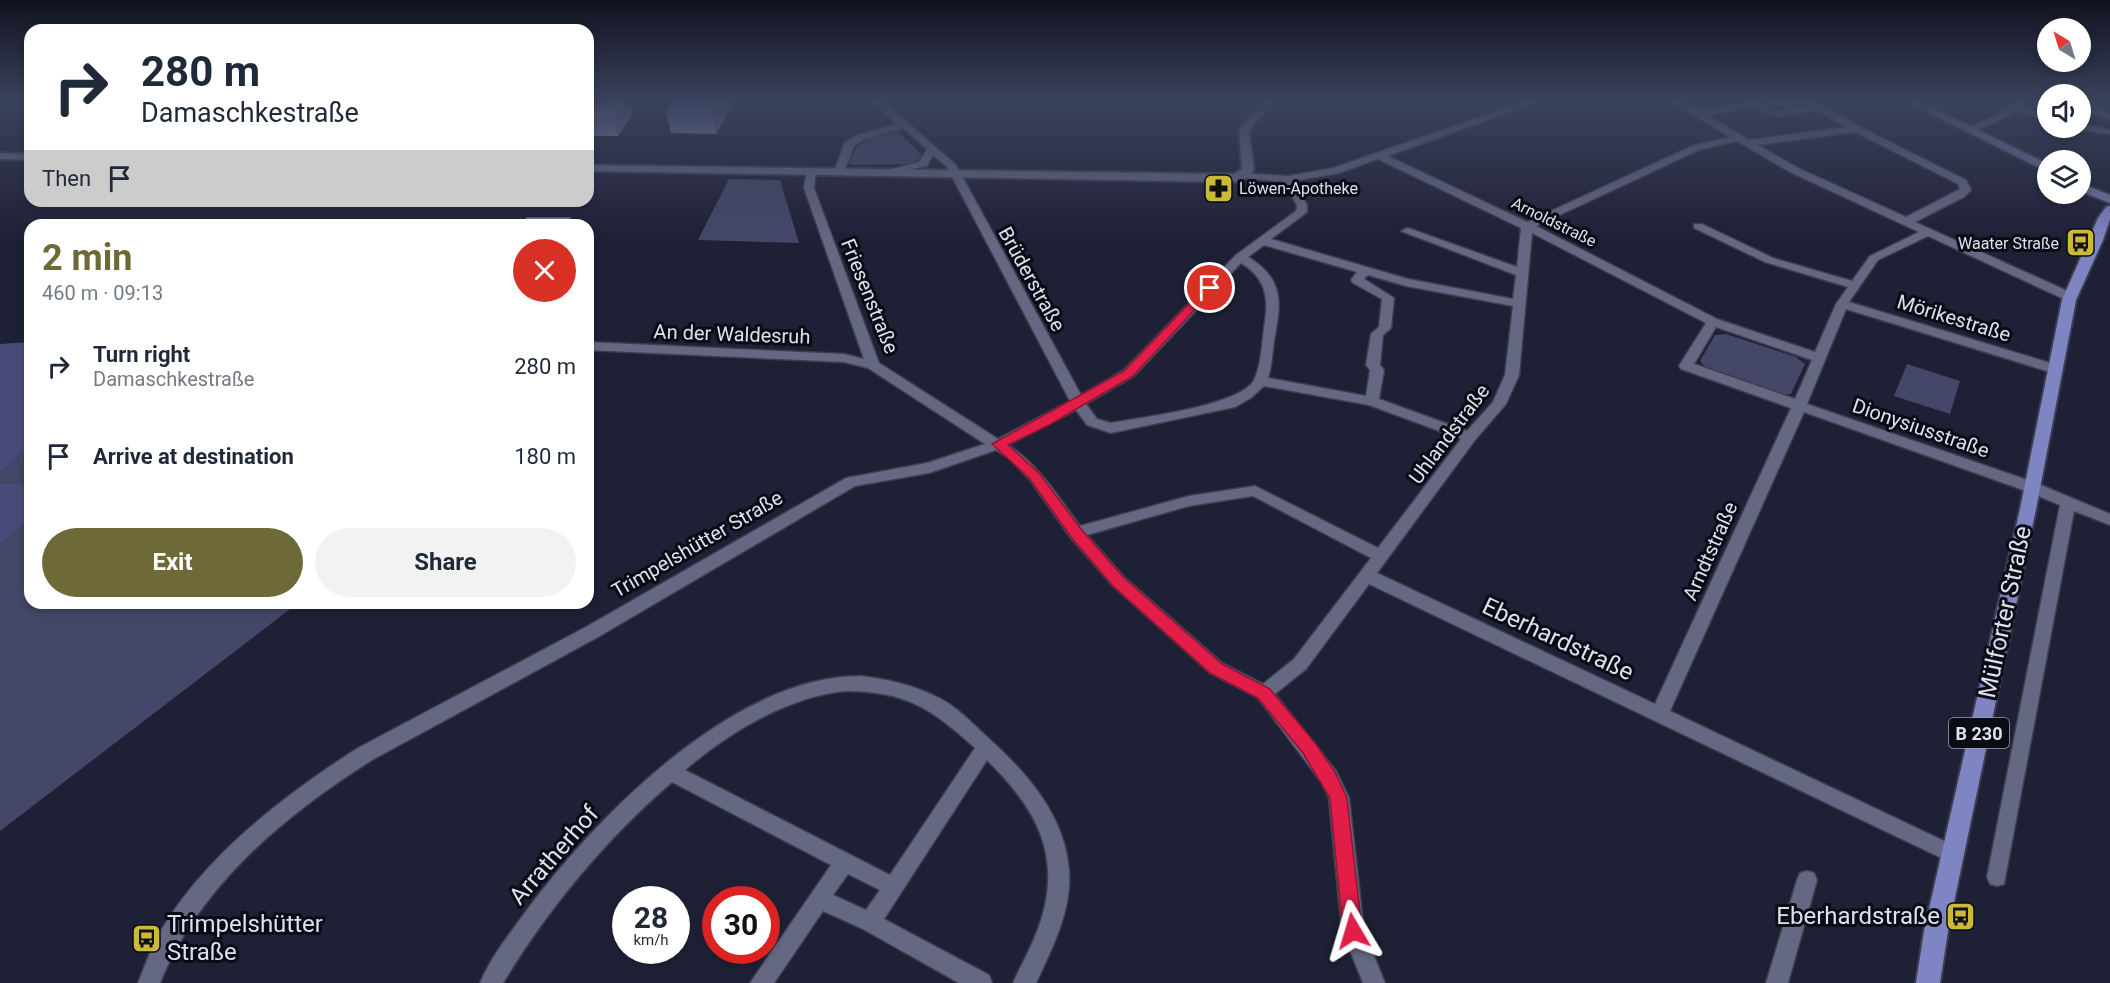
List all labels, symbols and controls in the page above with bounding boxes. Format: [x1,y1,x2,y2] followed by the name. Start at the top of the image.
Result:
[2037,18,2091,72] north arrow
[2037,18,2091,204] map controls
[141,47,260,96] text: 280 m
[42,48,120,126] icon: right
[2037,84,2091,138] button: sound
[141,97,359,129] text: Damaschkestraße
[2037,150,2091,204] button: layers
[103,162,136,195] icon: arrive
[42,166,91,191] text: Then
[1202,172,1234,204] pharmacy icon: Löwen-Apotheke
[1239,179,1358,198] place label: Löwen-Apotheke
[1508,193,1600,251] street label: Arnoldstraße
[993,223,1071,335] street label: Brüderstraße
[2064,227,2096,259] bus stop icon: Waater Straße
[1958,234,2059,253] place label: Waater Straße
[836,235,904,357] street label: Friesenstraße
[42,237,133,279] text: 2 min
[513,239,576,302] button: close
[1184,262,1235,313] pin
[1193,271,1226,304] icon: arrive
[42,281,163,305] text: 460 m · 09:13
[1894,289,2014,347] street label: Mörikestraße
[653,319,811,349] street label: An der Waldesruh
[93,342,190,367] text: Turn right
[42,350,75,383] icon: right
[514,354,576,379] text: 280 m
[93,367,254,391] text: Damaschkestraße
[1404,379,1494,489] street label: Uhlandstraße
[1849,393,1993,463] street label: Dionysiusstraße
[42,440,75,473] icon: arrive
[93,444,294,469] text: Arrive at destination
[514,444,576,469] text: 180 m
[607,485,787,603] street label: Trimpelshütter Straße
[1678,498,1742,604] street label: Arndtstraße
[1973,523,2037,701] street label: Mülforter Straße
[42,528,303,597] button: Exit
[315,528,576,597] button: Share
[1478,592,1638,686] street label: Eberhardstraße
[1949,718,2009,748] road number: B 230
[504,799,605,910] street label: Arratherhof
[702,886,780,964] speed limit sign: 30
[1321,899,1385,963] position arrow
[634,900,668,935] text: 28
[1945,900,1977,932] bus stop icon: Eberhardstraße
[1776,902,1940,930] place label: Eberhardstraße
[167,910,323,966] place label: Trimpelshütter Straße
[130,922,162,954] bus stop icon: Trimpelshütter Straße
[633,931,669,949] text: km/h

